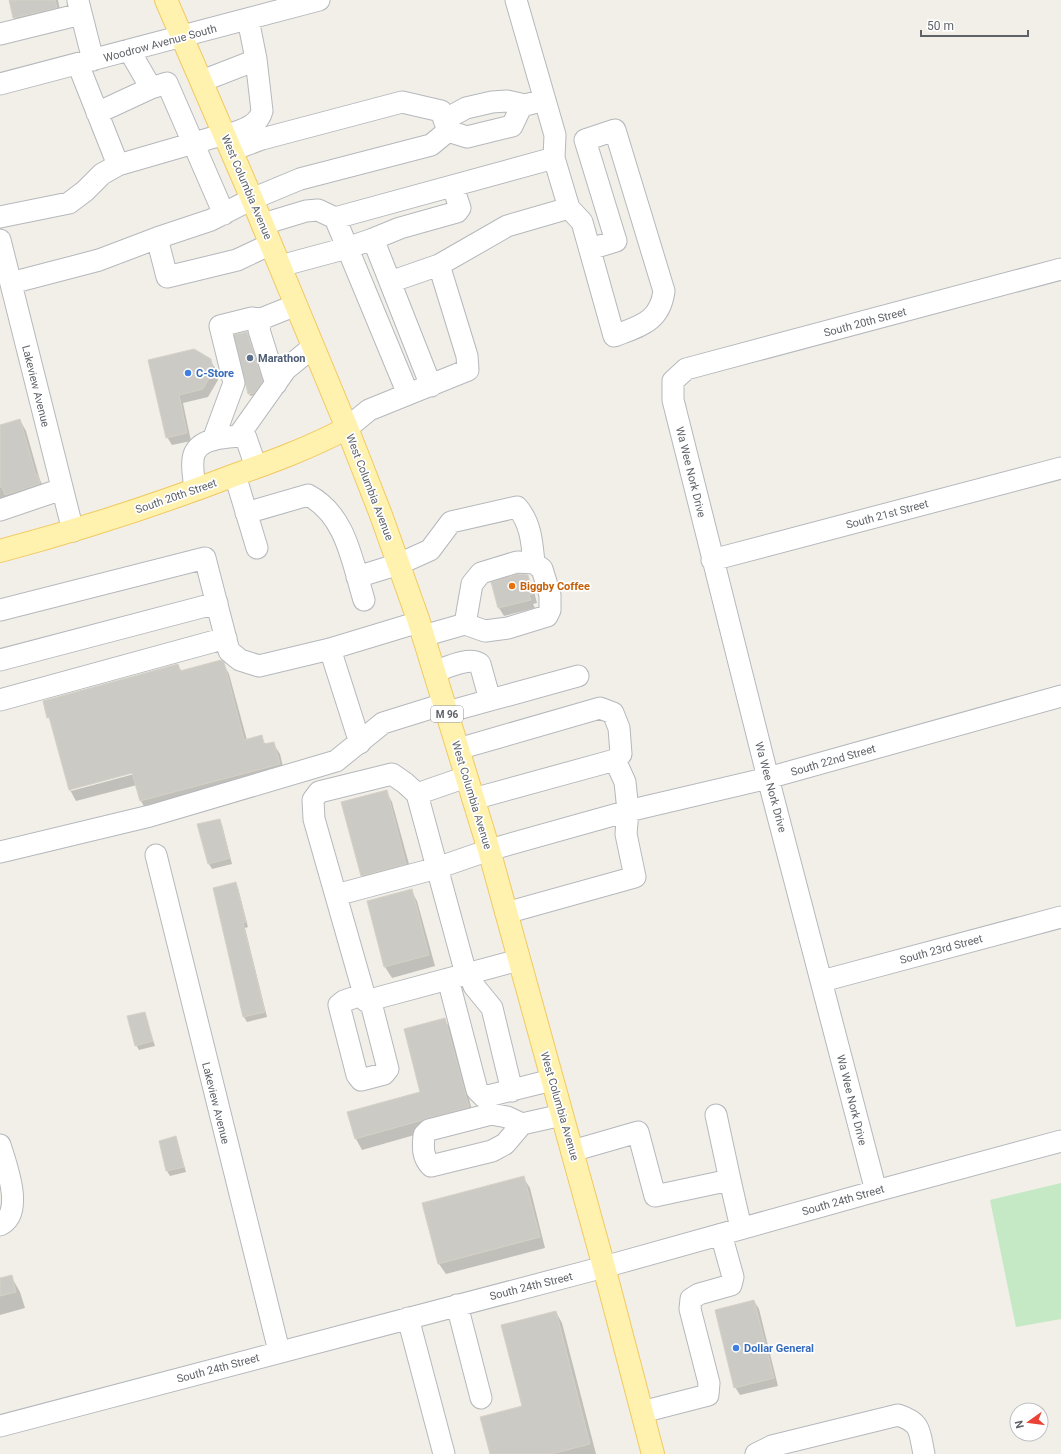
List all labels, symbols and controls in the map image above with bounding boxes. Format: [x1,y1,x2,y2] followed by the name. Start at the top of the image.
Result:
[921,12,1028,38] scale bar
[927,19,954,33] text: 50 m
[102,22,218,65] street label: Woodrow Avenue South
[219,133,275,242] street label: West Columbia Avenue
[822,305,908,340] street label: South 20th Street
[19,344,52,429] street label: Lakeview Avenue
[258,352,306,365] place label: Marathon
[245,353,255,363] marker: Marathon
[196,367,234,380] place label: C-Store
[183,368,193,378] marker: C-Store
[673,425,708,519] street label: Wa Wee Nork Drive
[343,432,396,542] street label: West Columbia Avenue
[134,476,219,516] street label: South 20th Street
[845,497,930,532] street label: South 21st Street
[520,580,590,593] place label: Biggby Coffee
[507,581,517,591] marker: Biggby Coffee
[431,706,463,722] road number: M 96
[449,739,494,851] street label: West Columbia Avenue
[752,740,789,834] street label: Wa Wee Nork Drive
[789,742,877,779] street label: South 22nd Street
[898,932,984,967] street label: South 23rd Street
[538,1050,581,1162] street label: West Columbia Avenue
[834,1053,869,1147] street label: Wa Wee Nork Drive
[199,1061,232,1146] street label: Lakeview Avenue
[800,1182,886,1218] street label: South 24th Street
[488,1270,574,1303] street label: South 24th Street
[744,1342,814,1355] place label: Dollar General
[731,1343,741,1353] marker: Dollar General
[175,1351,261,1386] street label: South 24th Street
[1009,1402,1049,1442] north arrow
[1012,1419,1027,1430] text: N

